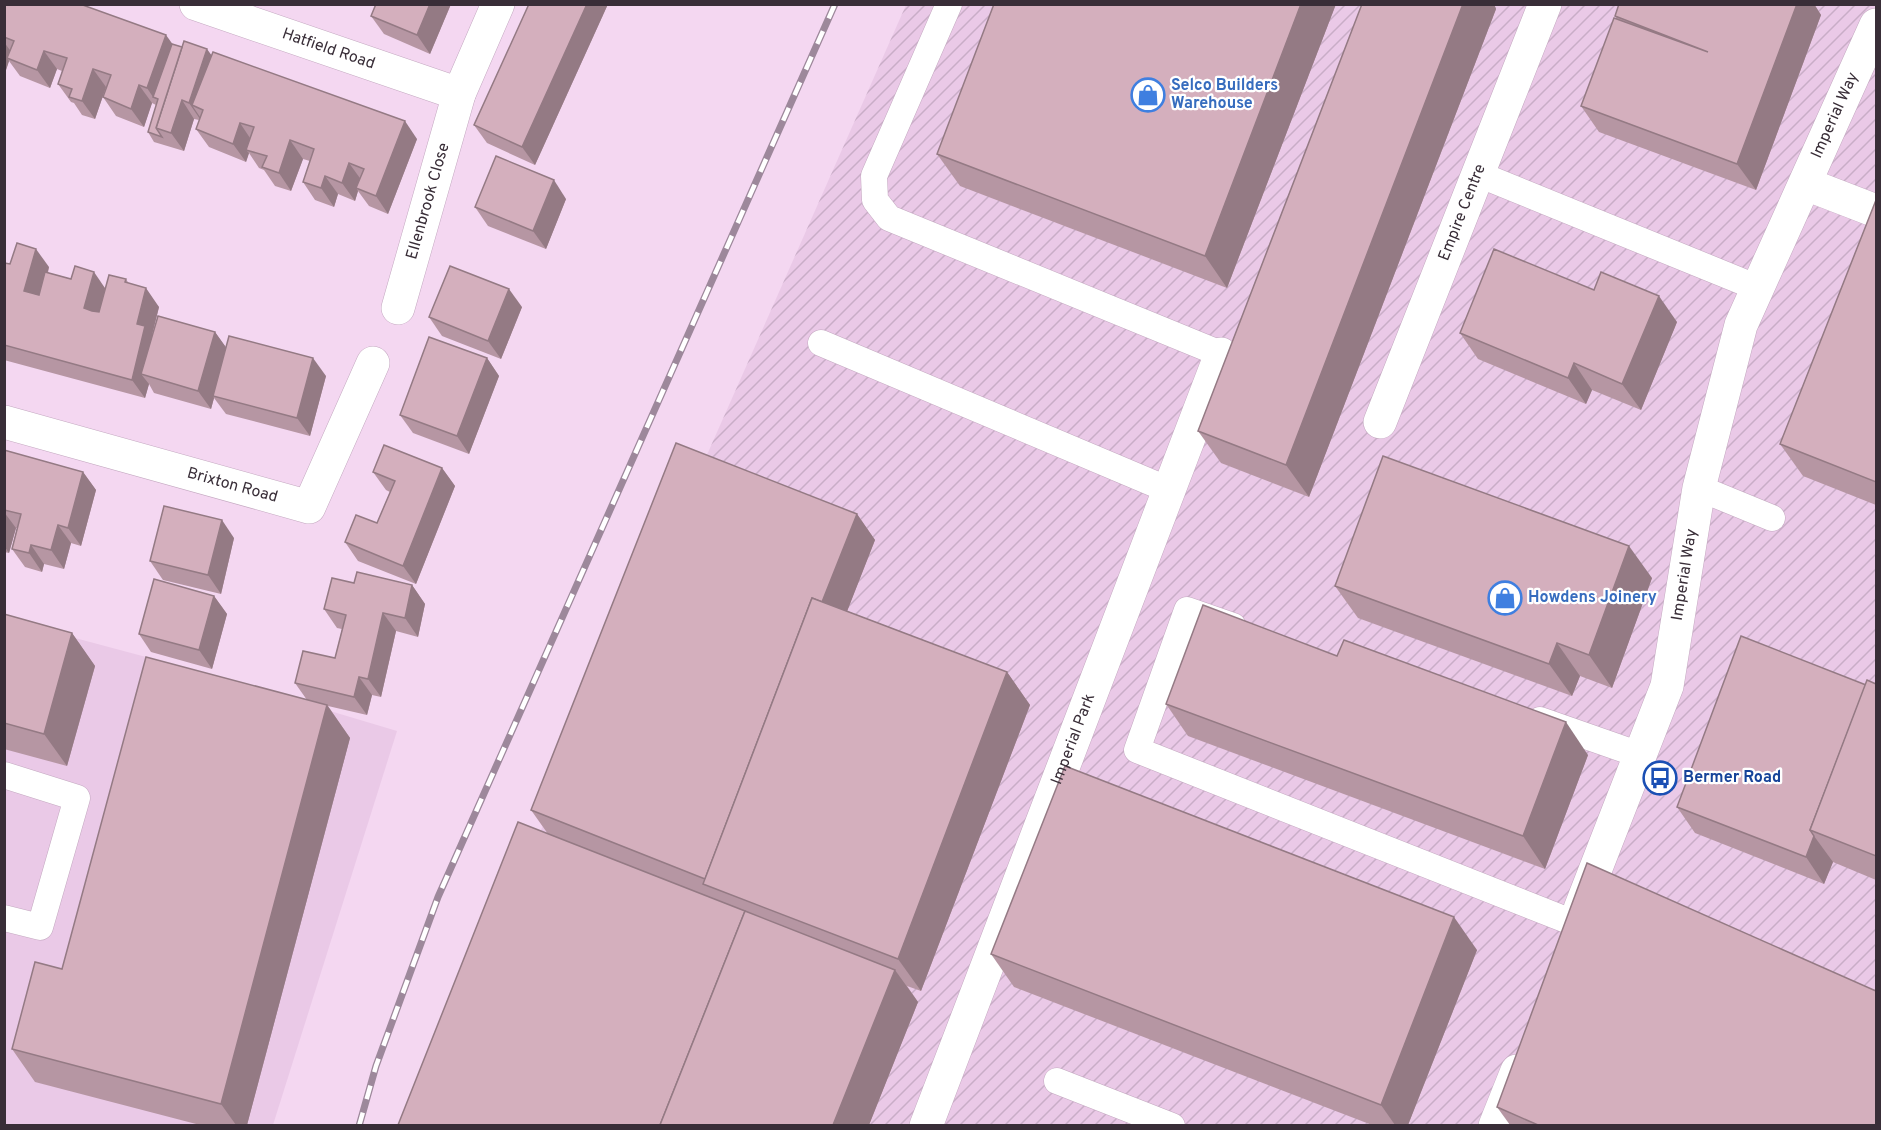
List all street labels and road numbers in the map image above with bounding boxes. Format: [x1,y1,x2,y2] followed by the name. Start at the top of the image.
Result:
[279,24,378,74] street label: Hatfield Road
[1807,69,1863,162] street label: Imperial Way
[402,141,455,262] street label: Ellenbrook Close
[1434,161,1491,264] street label: Empire Centre
[185,463,280,508] street label: Brixton Road
[1668,528,1702,622] street label: Imperial Way
[1047,691,1100,788] street label: Imperial Park

